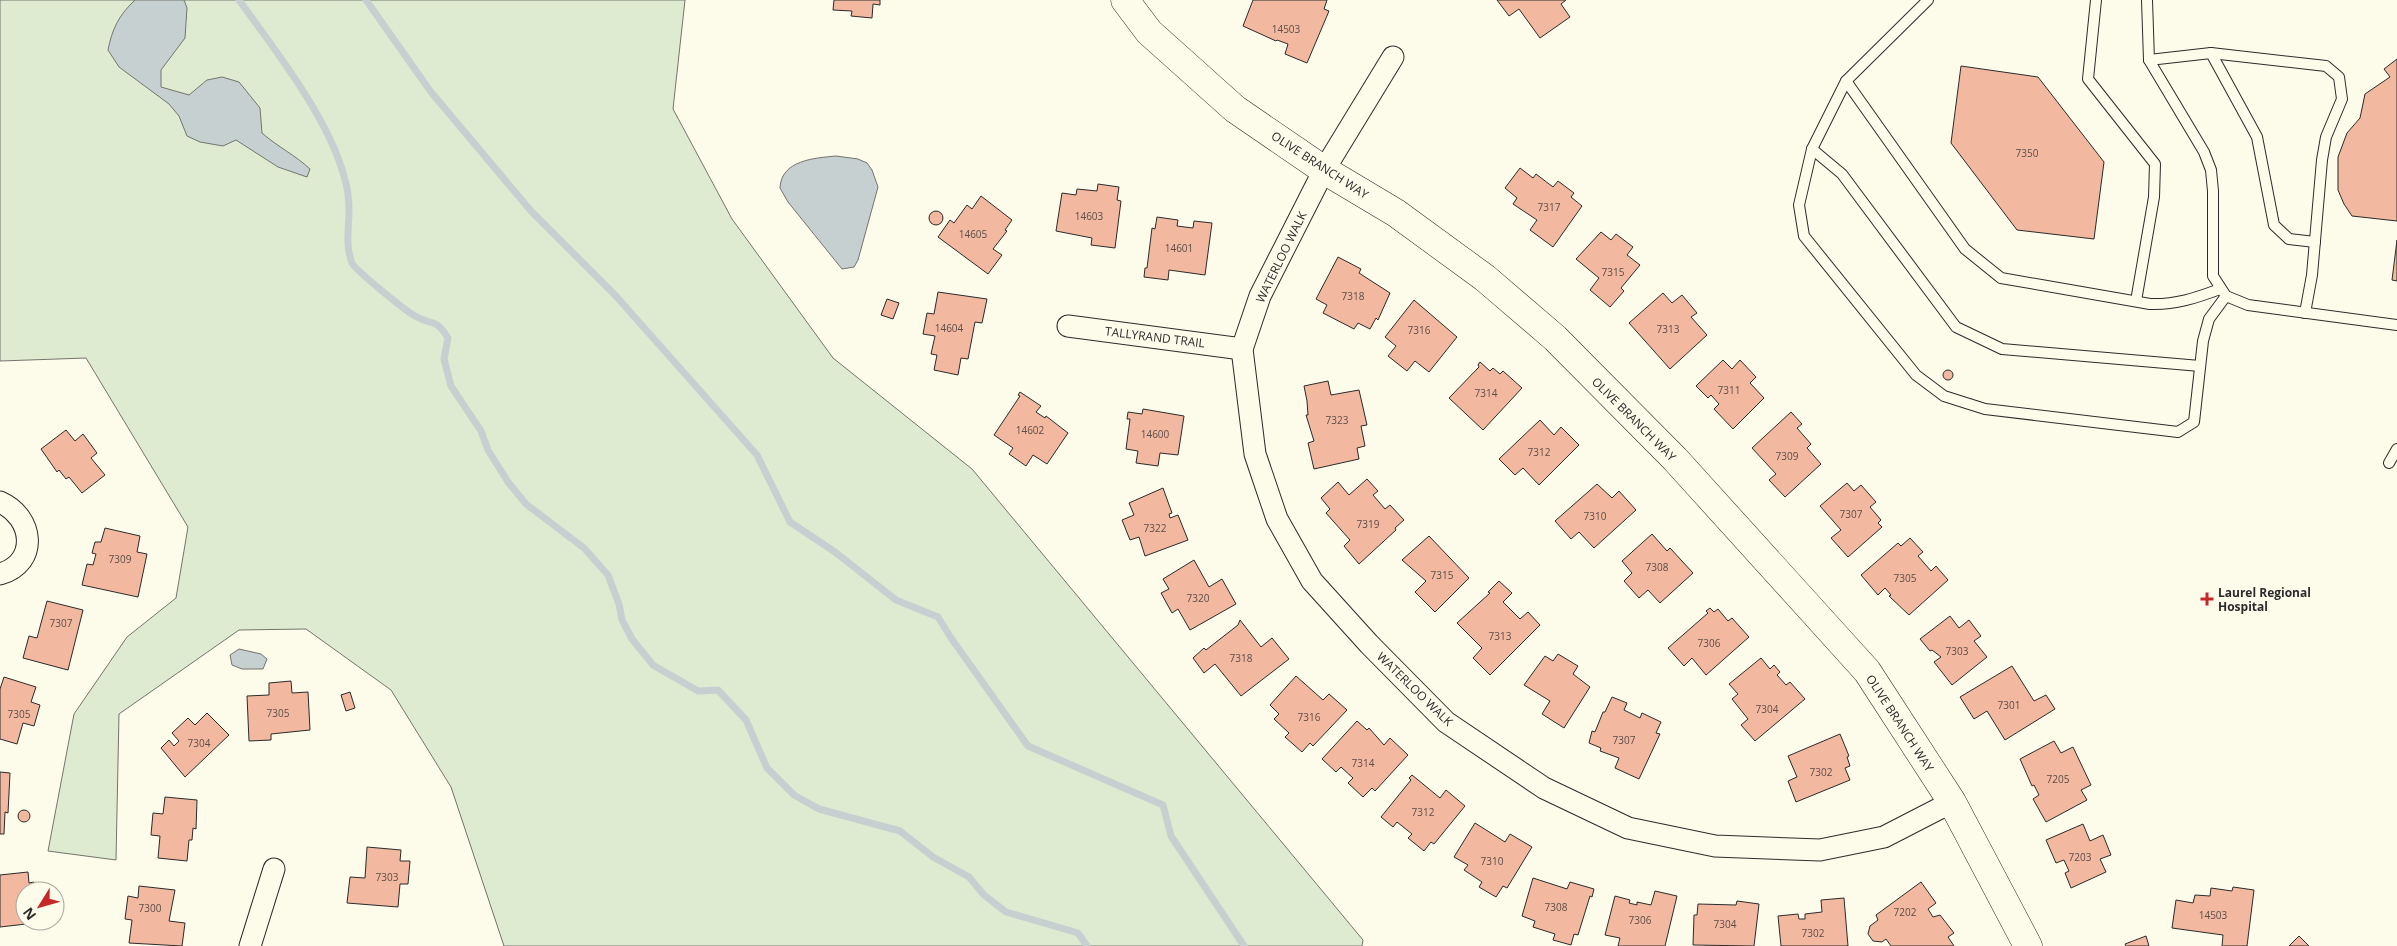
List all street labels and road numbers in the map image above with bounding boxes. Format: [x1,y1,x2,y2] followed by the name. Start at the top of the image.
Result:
[1268,127,1372,203] street label: OLIVE BRANCH WAY
[1252,208,1311,306] street label: WATERLOO WALK
[1104,322,1206,352] street label: TALLYRAND TRAIL
[1588,373,1680,465] street label: OLIVE BRANCH WAY
[1373,648,1457,730] street label: WATERLOO WALK
[1862,671,1938,775] street label: OLIVE BRANCH WAY

